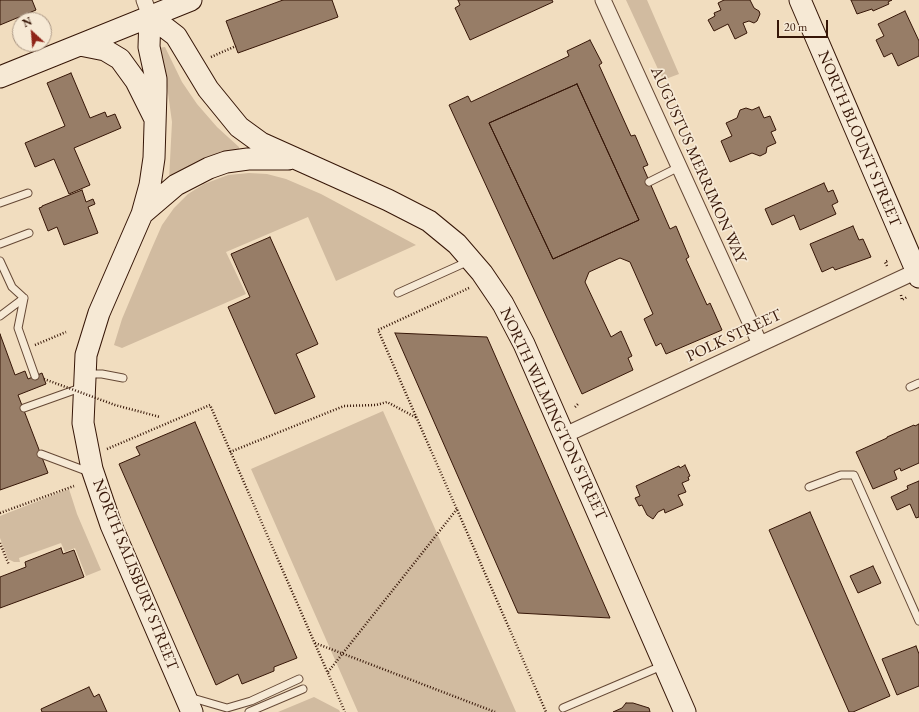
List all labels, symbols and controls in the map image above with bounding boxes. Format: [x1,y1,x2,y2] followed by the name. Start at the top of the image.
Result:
[12,12,52,52] north arrow
[779,12,830,38] scale bar
[20,14,34,30] text: N
[784,19,807,35] text: 20 m
[813,48,905,230] street label: NORTH BLOUNT STREET
[646,64,750,266] street label: AUGUSTUS MERRIMON WAY
[495,305,611,523] street label: NORTH WILMINGTON STREET
[683,306,785,366] street label: POLK STREET
[88,477,182,673] street label: NORTH SALISBURY STREET

